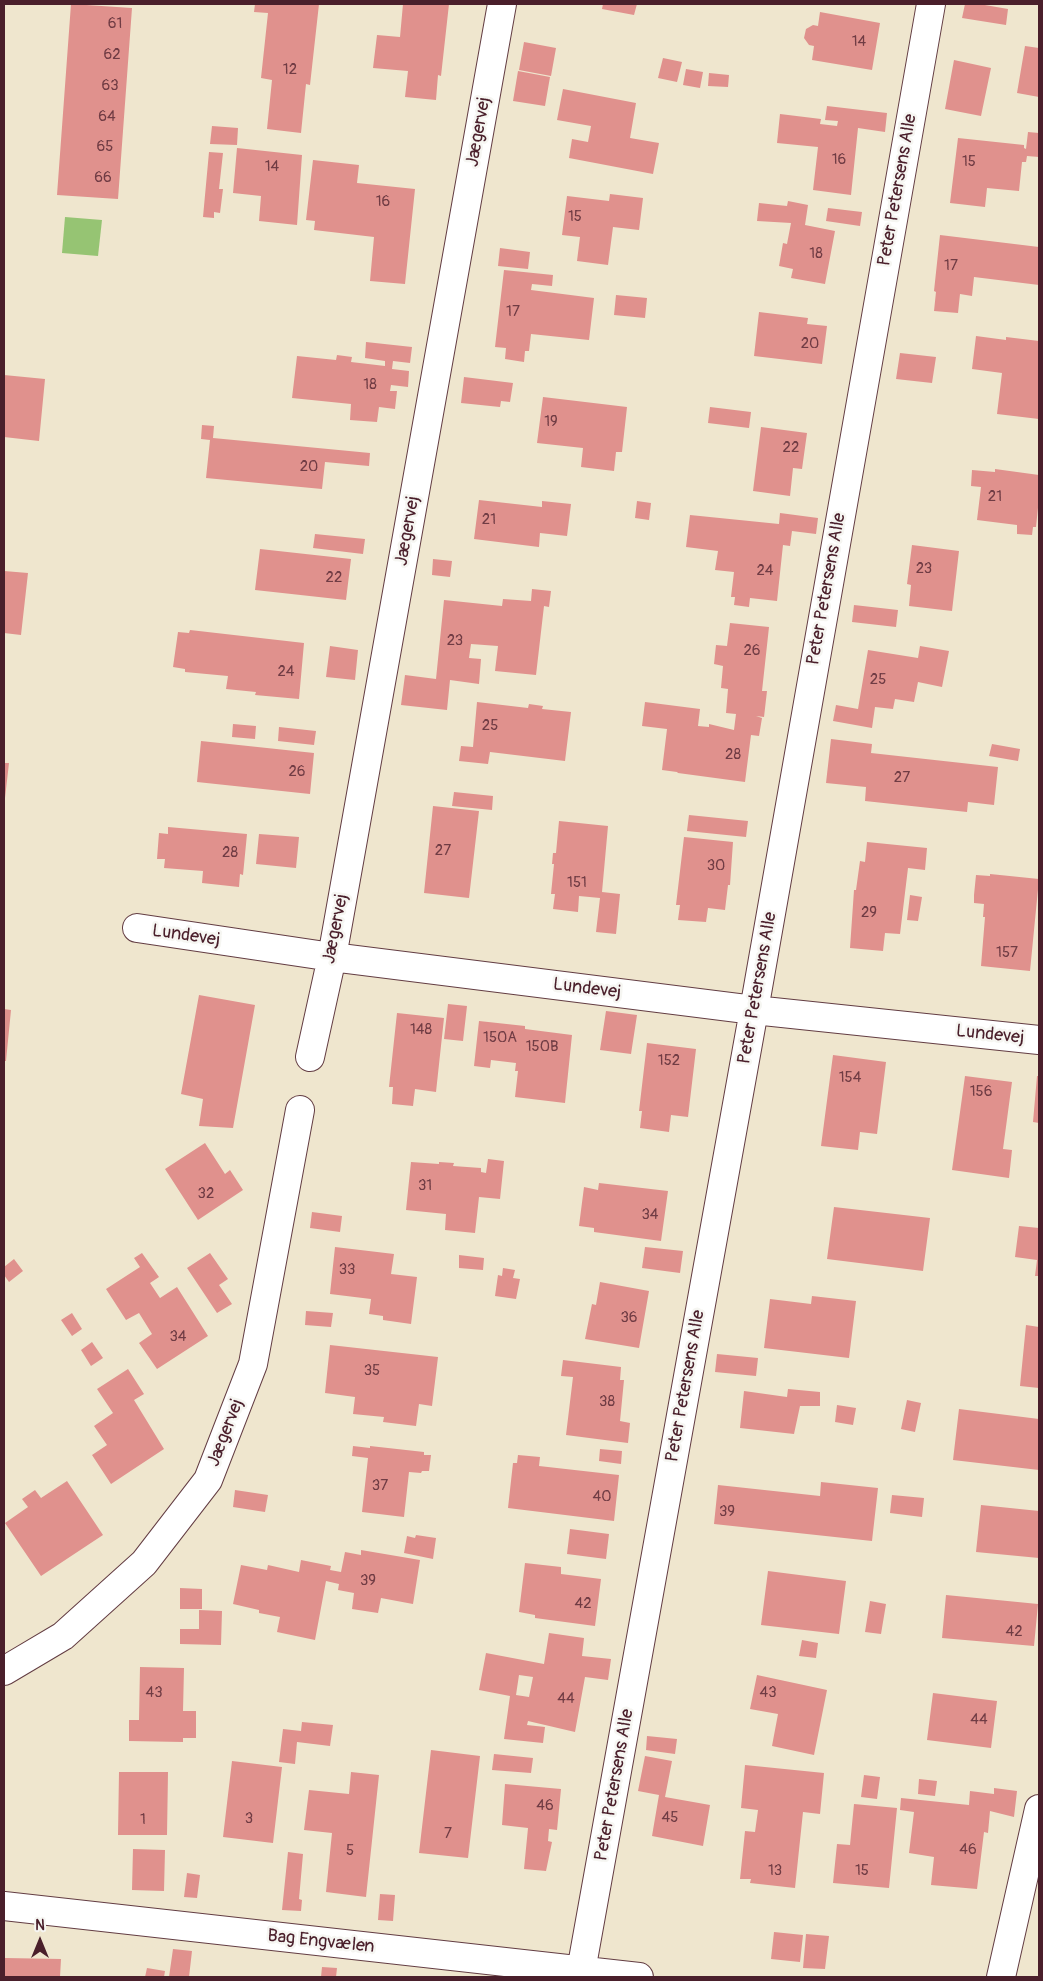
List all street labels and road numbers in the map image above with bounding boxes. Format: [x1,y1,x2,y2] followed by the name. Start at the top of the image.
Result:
[462,95,496,169] street label: Jægervej
[874,112,922,268] street label: Peter Petersens Alle
[391,494,425,568] street label: Jægervej
[803,511,851,667] street label: Peter Petersens Alle
[319,892,353,966] street label: Jægervej
[734,910,782,1066] street label: Peter Petersens Alle
[151,921,221,951] street label: Lundevej
[552,974,622,1004] street label: Lundevej
[955,1021,1025,1049] street label: Lundevej
[662,1308,710,1464] street label: Peter Petersens Alle
[203,1396,249,1470] street label: Jægervej
[591,1707,639,1863] street label: Peter Petersens Alle
[266,1926,376,1958] street label: Bag Engvælen

